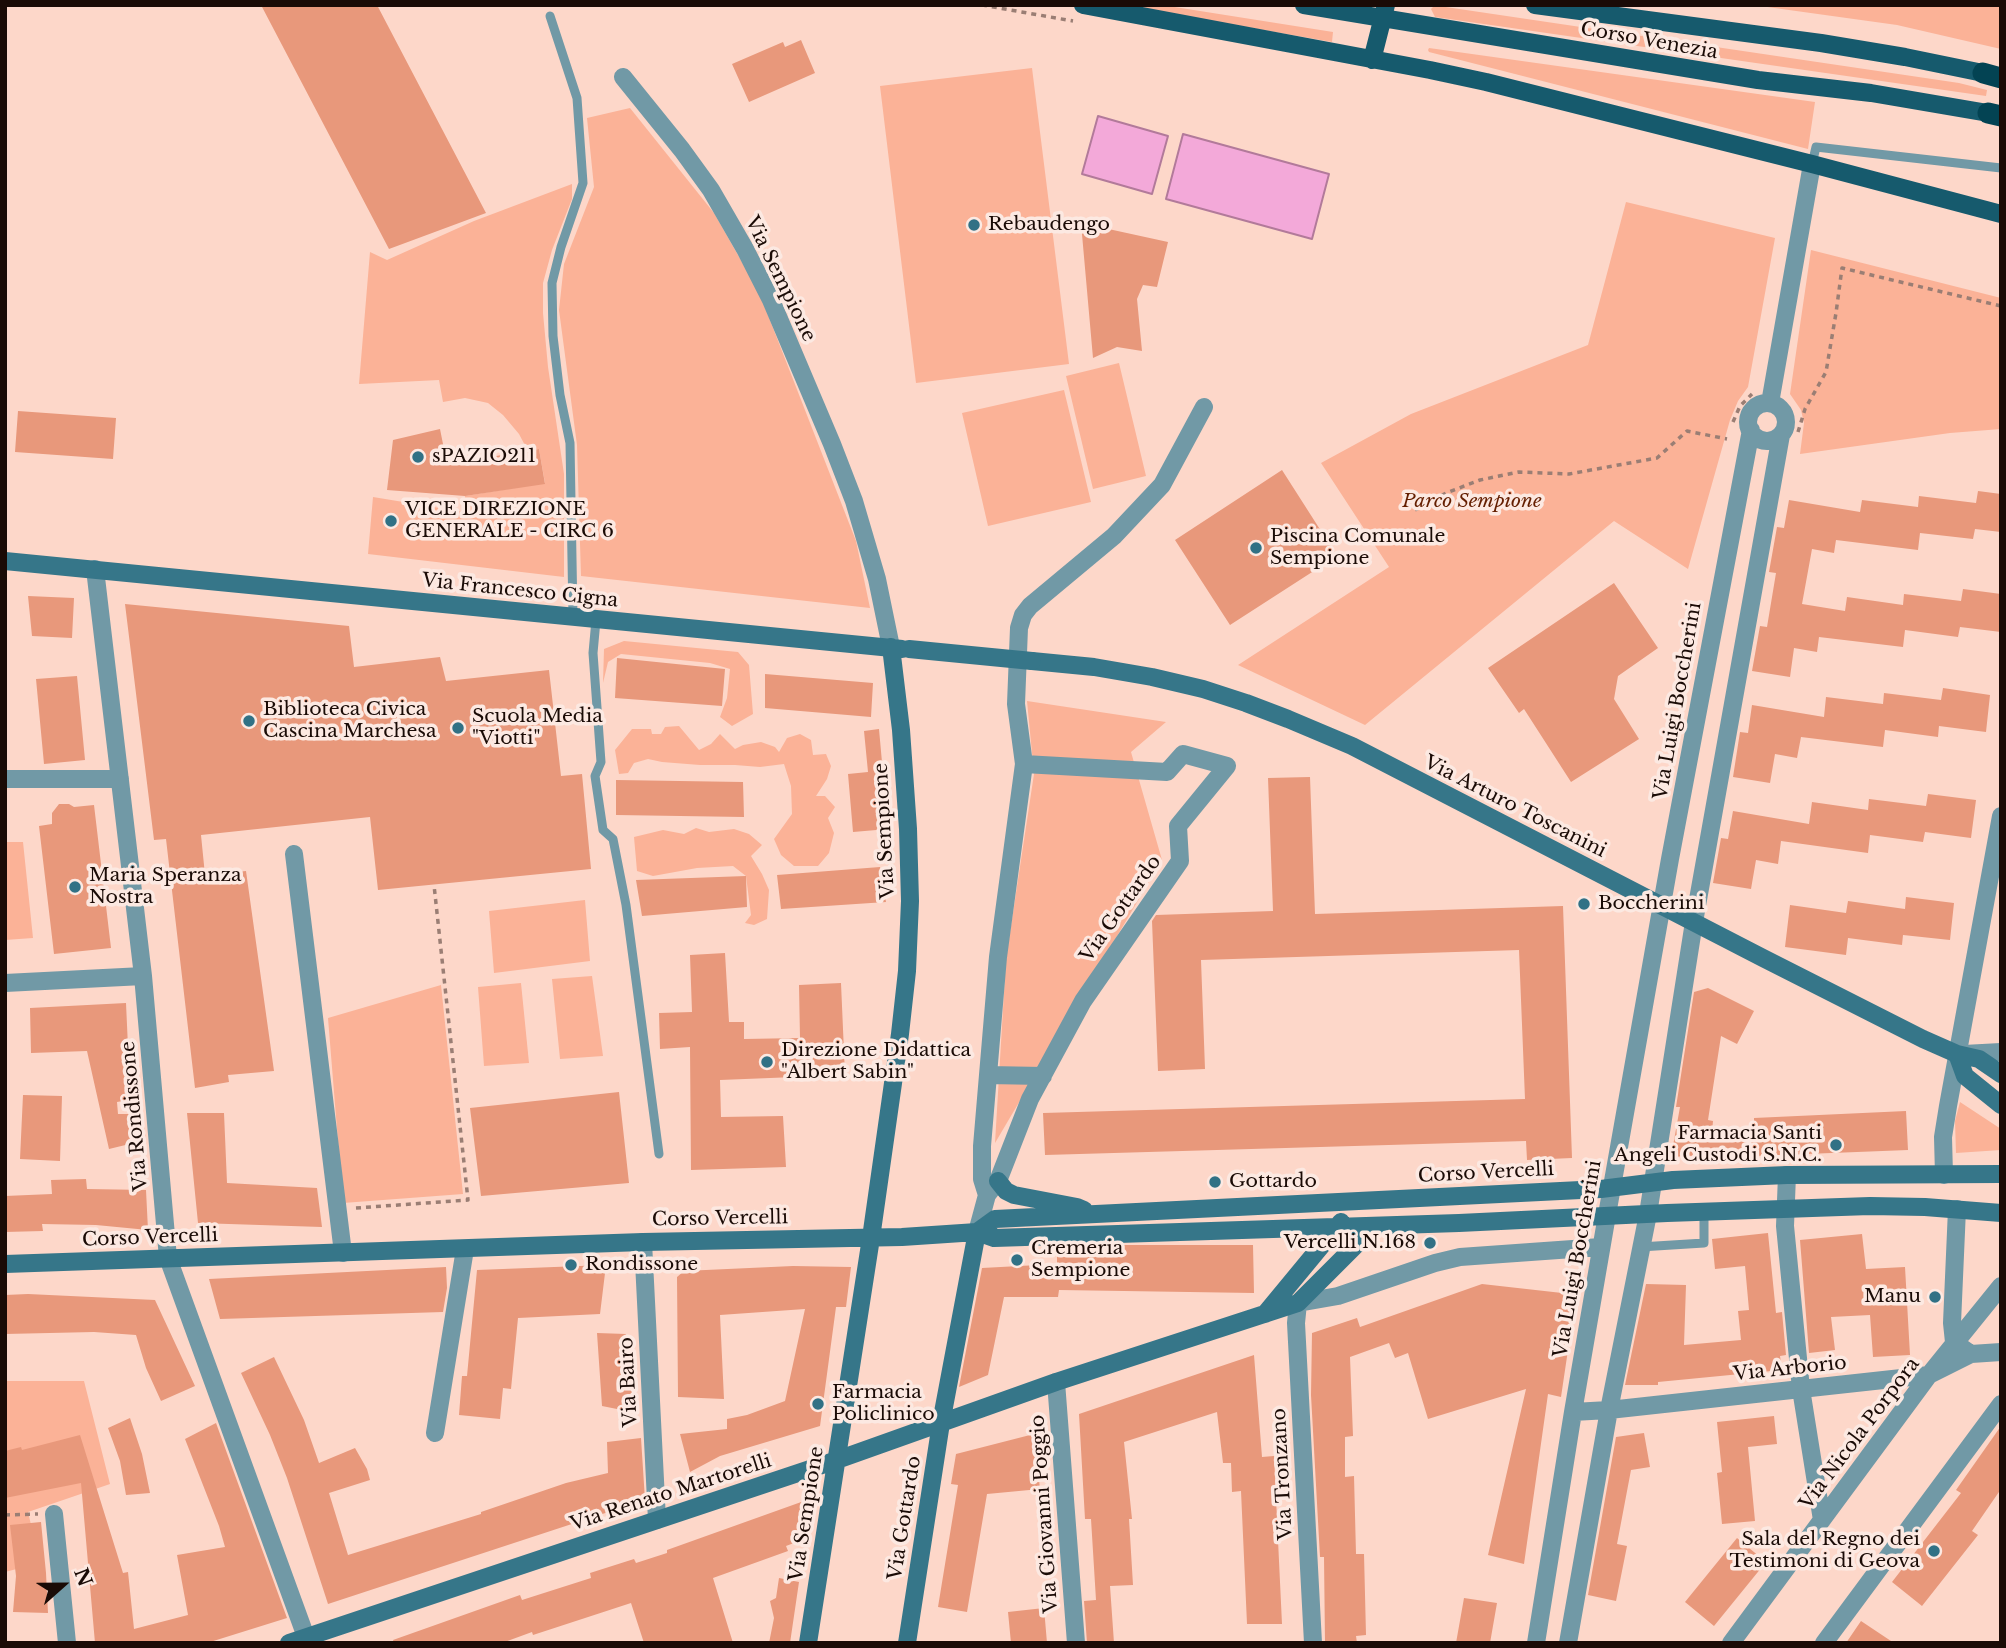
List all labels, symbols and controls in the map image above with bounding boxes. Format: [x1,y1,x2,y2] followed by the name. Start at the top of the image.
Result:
[1579,18,1719,64] street label: Corso Venezia
[740,213,820,345] street label: Via Sempione
[988,214,1110,236] place label: Rebaudengo
[966,217,982,233] marker: Rebaudengo
[432,446,536,468] place label: sPAZIO211
[410,449,426,465] marker: sPAZIO211
[1402,491,1542,513] park label: Parco Sempione
[405,499,614,543] place label: VICE DIREZIONE GENERALE - CIRC 6
[383,513,399,529] marker: VICE DIREZIONE GENERALE - CIRC 6
[1270,526,1445,570] place label: Piscina Comunale Sempione
[1248,540,1264,556] marker: Piscina Comunale Sempione
[421,569,619,613] street label: Via Francesco Cigna
[1649,601,1707,801] street label: Via Luigi Boccherini
[263,699,437,743] place label: Biblioteca Civica Cascina Marchesa
[472,706,603,750] place label: Scuola Media "Viotti"
[241,713,257,729] marker: Biblioteca Civica Cascina Marchesa
[450,720,466,736] marker: Scuola Media "Viotti"
[1420,751,1610,863] street label: Via Arturo Toscanini
[870,762,900,900] street label: Via Sempione
[1076,851,1166,967] street label: Via Gottardo
[89,865,241,909] place label: Maria Speranza Nostra
[67,879,83,895] marker: Maria Speranza Nostra
[1598,893,1704,915] place label: Boccherini
[1576,896,1592,912] marker: Boccherini
[117,1040,153,1192] street label: Via Rondissone
[781,1040,971,1084] place label: Direzione Didattica "Albert Sabin"
[759,1054,775,1070] marker: Direzione Didattica "Albert Sabin"
[1614,1123,1822,1167] place label: Farmacia Santi Angeli Custodi S.N.C.
[1828,1137,1844,1153] marker: Farmacia Santi Angeli Custodi S.N.C.
[1417,1158,1555,1188] street label: Corso Vercelli
[1549,1159,1607,1359] street label: Via Luigi Boccherini
[1229,1171,1317,1193] place label: Gottardo
[1207,1174,1223,1190] marker: Gottardo
[652,1206,788,1232] street label: Corso Vercelli
[82,1224,218,1252] street label: Corso Vercelli
[1284,1232,1416,1254] place label: Vercelli N.168
[1422,1235,1438,1251] marker: Vercelli N.168
[1031,1238,1130,1282] place label: Cremeria Sempione
[1009,1252,1025,1268] marker: Cremeria Sempione
[585,1254,698,1276] place label: Rondissone
[563,1257,579,1273] marker: Rondissone
[1864,1286,1921,1308] place label: Manu
[1927,1289,1943,1305] marker: Manu
[615,1336,643,1428] street label: Via Bairo
[1732,1352,1848,1386] street label: Via Arborio
[1795,1354,1925,1514] street label: Via Nicola Porpora
[832,1382,935,1426] place label: Farmacia Policlinico
[810,1396,826,1412] marker: Farmacia Policlinico
[1268,1407,1298,1541] street label: Via Tronzano
[1027,1414,1063,1614] street label: Via Giovanni Poggio
[785,1445,829,1583] street label: Via Sempione
[568,1450,774,1536] street label: Via Renato Martorelli
[884,1454,926,1582] street label: Via Gottardo
[1730,1529,1920,1573] place label: Sala del Regno dei Testimoni di Geova
[1926,1543,1942,1559] marker: Sala del Regno dei Testimoni di Geova
[28,1550,98,1620] north arrow
[69,1565,97,1590] text: N

